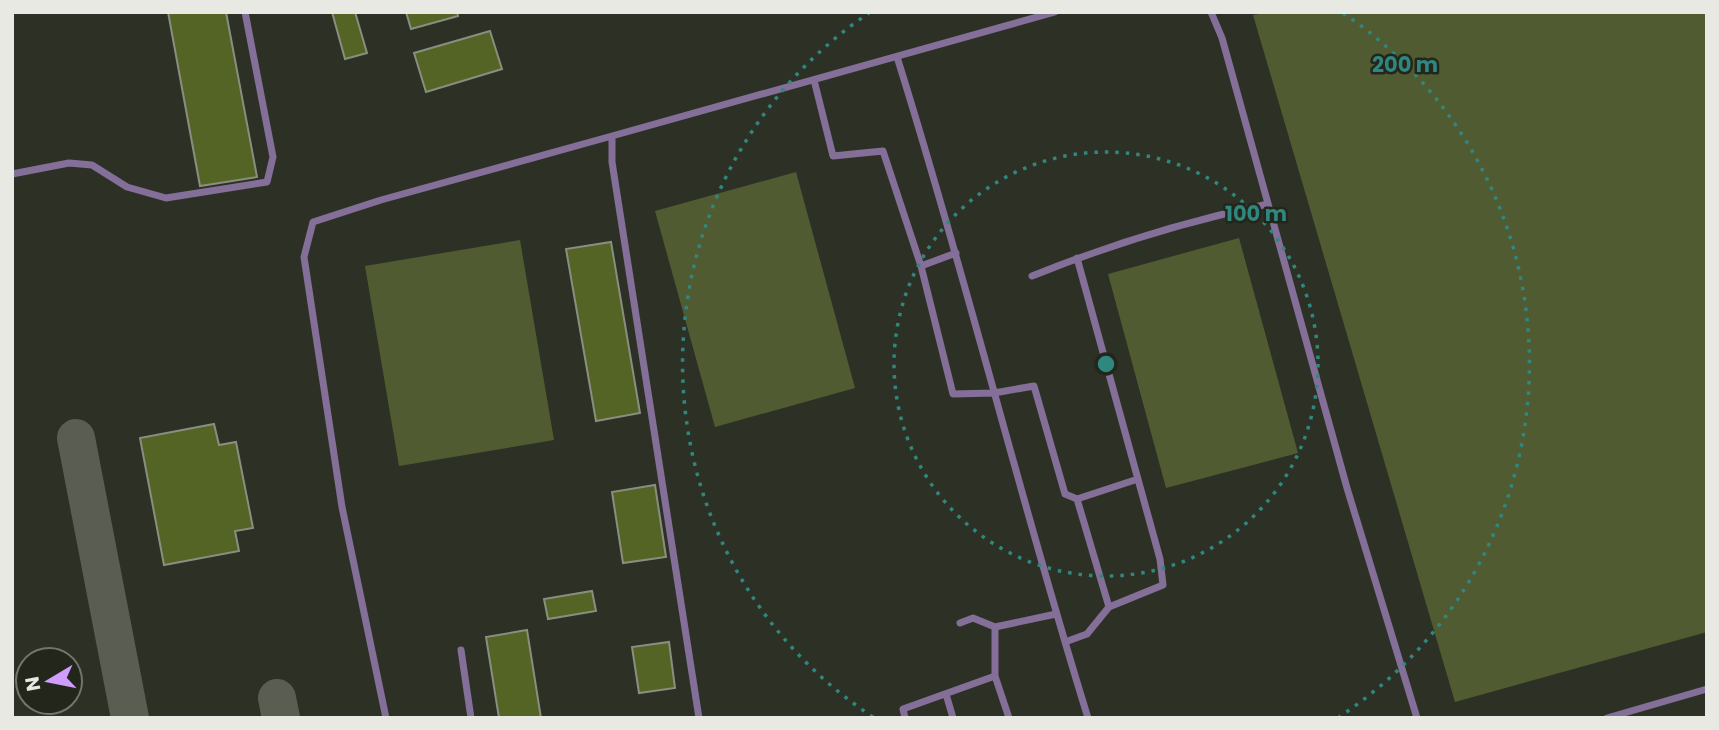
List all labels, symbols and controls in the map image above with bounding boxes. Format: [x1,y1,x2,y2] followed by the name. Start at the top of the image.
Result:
[1372,50,1438,79] text: 200 m
[1225,199,1287,228] text: 100 m
[1094,352,1118,376] centre of rings
[14,646,84,716] north arrow
[18,674,47,693] text: N

